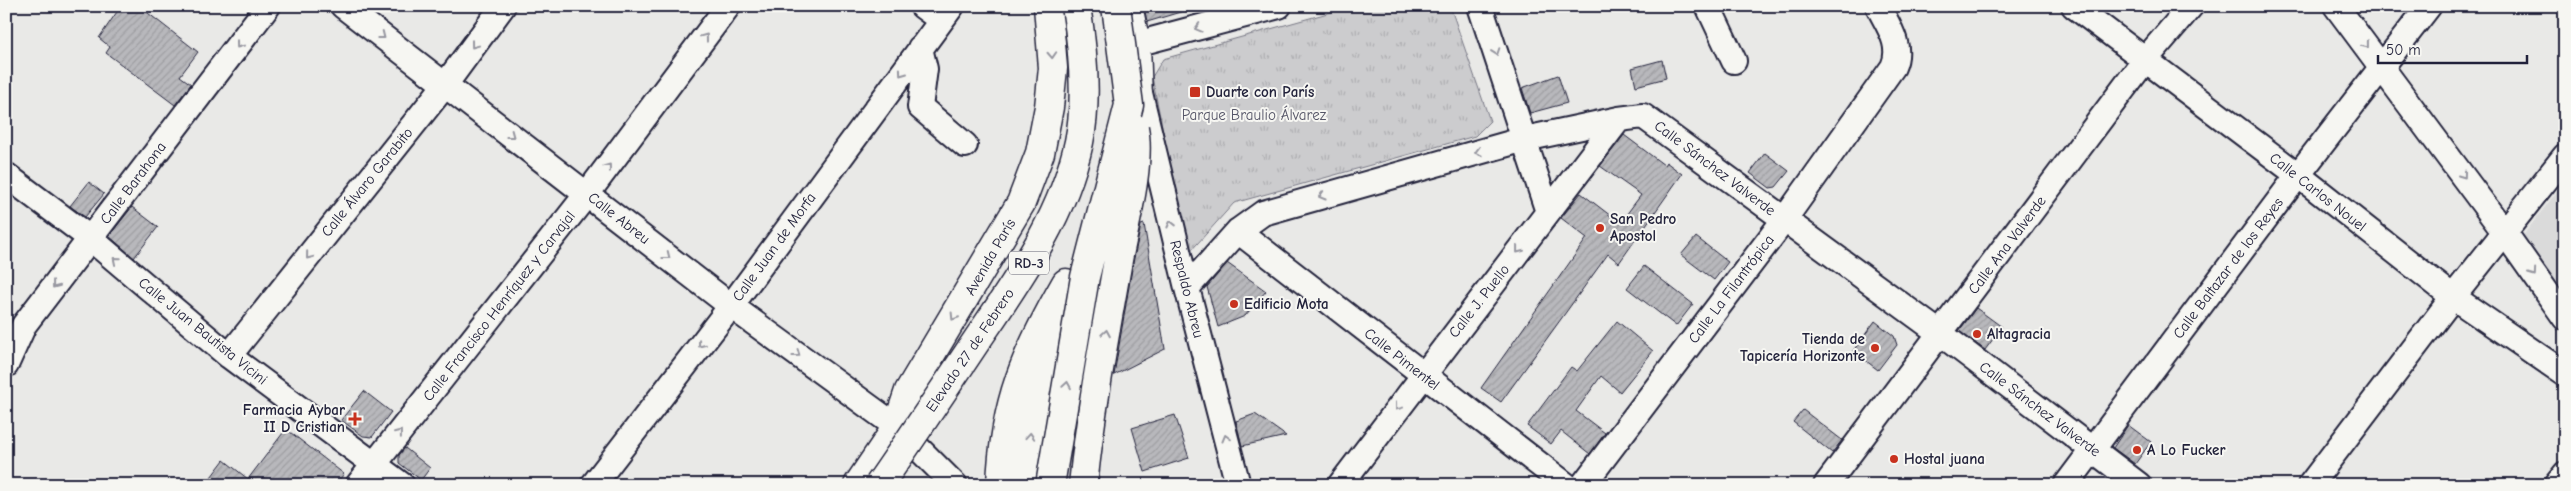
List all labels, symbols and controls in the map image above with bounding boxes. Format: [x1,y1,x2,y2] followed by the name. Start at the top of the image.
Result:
[1194,22,1202,32] one-way arrow
[376,30,386,39] one-way arrow
[2378,32,2527,64] scale bar
[699,33,708,43] one-way arrow
[236,39,244,48] one-way arrow
[471,39,480,49] one-way arrow
[2361,39,2369,48] one-way arrow
[2386,41,2421,59] text: 50 m
[1490,48,1500,56] one-way arrow
[1046,51,1057,59] one-way arrow
[899,67,907,76] one-way arrow
[1206,83,1314,101] place label: Duarte con París
[1188,85,1202,99] marker: Duarte con París
[1182,105,1327,124] park label: Parque Braulio Álvarez
[1651,116,1780,220] street label: Calle Sánchez Valverde
[317,123,417,240] street label: Calle Álvaro Garabito
[505,129,515,138] one-way arrow
[96,138,170,228] street label: Calle Barahona
[1474,146,1483,157] one-way arrow
[2266,149,2370,235] street label: Calle Carlos Nouel
[602,164,610,173] one-way arrow
[2457,169,2466,179] one-way arrow
[584,188,654,248] street label: Calle Abreu
[728,189,820,305] street label: Calle Juan de Morfa
[1317,190,1326,201] one-way arrow
[1964,192,2050,298] street label: Calle Ana Valverde
[2169,194,2287,342] street label: Calle Baltazar de los Reyes
[419,207,579,405] street label: Calle Francisco Henríquez y Carvajal
[1610,210,1677,245] place label: San Pedro Apostol
[961,215,1019,299] street label: Avenida París
[1166,219,1177,228] one-way arrow
[1594,222,1606,234] marker: San Pedro Apostol
[1684,231,1778,347] street label: Calle La Filantrópica
[1166,238,1208,340] street label: Respaldo Abreu
[1516,244,1524,253] one-way arrow
[306,250,314,259] one-way arrow
[661,250,671,259] one-way arrow
[1009,252,1049,274] road number: RD-3
[113,257,122,265] one-way arrow
[1445,261,1513,341] street label: Calle J. Puello
[2527,267,2536,277] one-way arrow
[135,273,271,389] street label: Calle Juan Bautista Vicini
[52,279,61,289] one-way arrow
[922,285,1018,415] street label: Elevado 27 de Febrero
[1244,295,1329,313] place label: Edificio Mota
[1228,298,1240,310] marker: Edificio Mota
[951,312,960,321] one-way arrow
[1361,324,1443,394] street label: Calle Pimentel
[1987,325,2051,343] place label: Altagracia
[1100,328,1110,337] one-way arrow
[1971,328,1983,340] marker: Altagracia
[1740,330,1865,365] place label: Tienda de Tapicería Horizonte
[698,338,707,348] one-way arrow
[1869,342,1881,354] marker: Tienda de Tapicería Horizonte
[791,348,800,356] one-way arrow
[1976,357,2105,461] street label: Calle Sánchez Valverde
[1061,381,1071,389] one-way arrow
[243,401,345,436] place label: Farmacia Aybar II D Cristian
[1396,401,1404,410] one-way arrow
[349,413,361,425] marker: Farmacia Aybar II D Cristian
[394,429,403,438] one-way arrow
[1024,432,1035,440] one-way arrow
[1221,433,1232,442] one-way arrow
[2147,441,2225,459] place label: A Lo Fucker
[2131,444,2143,456] marker: A Lo Fucker
[1904,450,1985,468] place label: Hostal juana
[1888,453,1900,465] marker: Hostal juana

